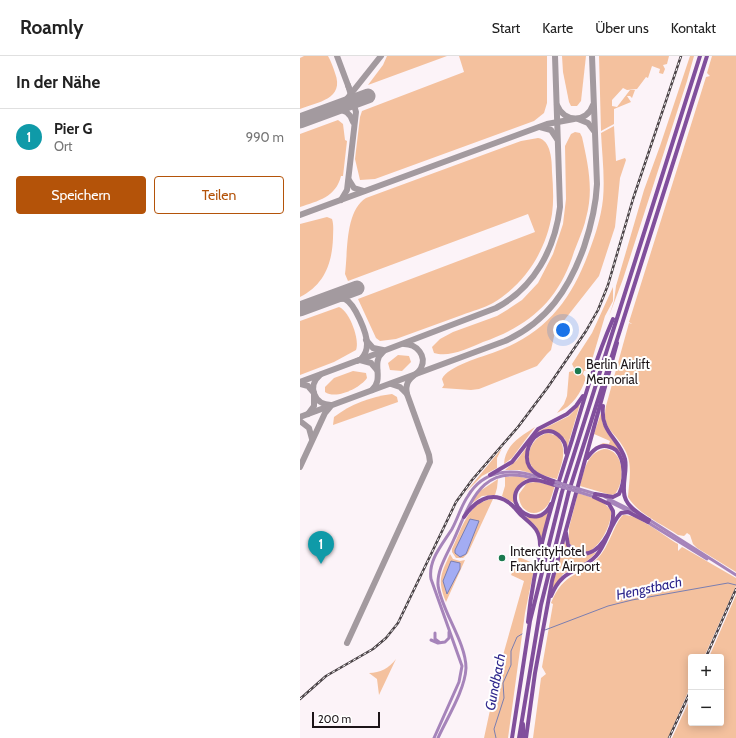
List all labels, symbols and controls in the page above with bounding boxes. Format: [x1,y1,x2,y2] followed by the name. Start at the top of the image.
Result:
[20,16,83,39] text: Roamly
[492,19,520,37] text: Start
[542,19,573,37] text: Karte
[595,19,649,37] text: Über uns
[671,19,716,37] text: Kontakt
[16,72,100,92] text: In der Nähe
[54,120,92,138] text: Pier G
[27,129,31,145] text: 1
[246,129,284,145] text: 990 m
[54,138,72,154] text: Ort
[16,176,146,214] button: Speichern
[154,176,284,214] button: Teilen
[553,320,573,340] your location
[586,356,651,387] place label: Berlin Airlift Memorial
[573,366,583,376] marker: Berlin Airlift Memorial
[308,531,334,564] pin: 1
[510,543,600,574] place label: IntercityHotel Frankfurt Airport
[497,553,507,563] marker: IntercityHotel Frankfurt Airport
[614,572,684,604] water label: Hengstbach
[481,652,509,712] water label: Gundbach
[688,654,724,726] map controls
[688,654,724,690] button: +
[688,690,724,726] button: −
[312,710,380,729] scale bar
[318,712,351,726] text: 200 m

